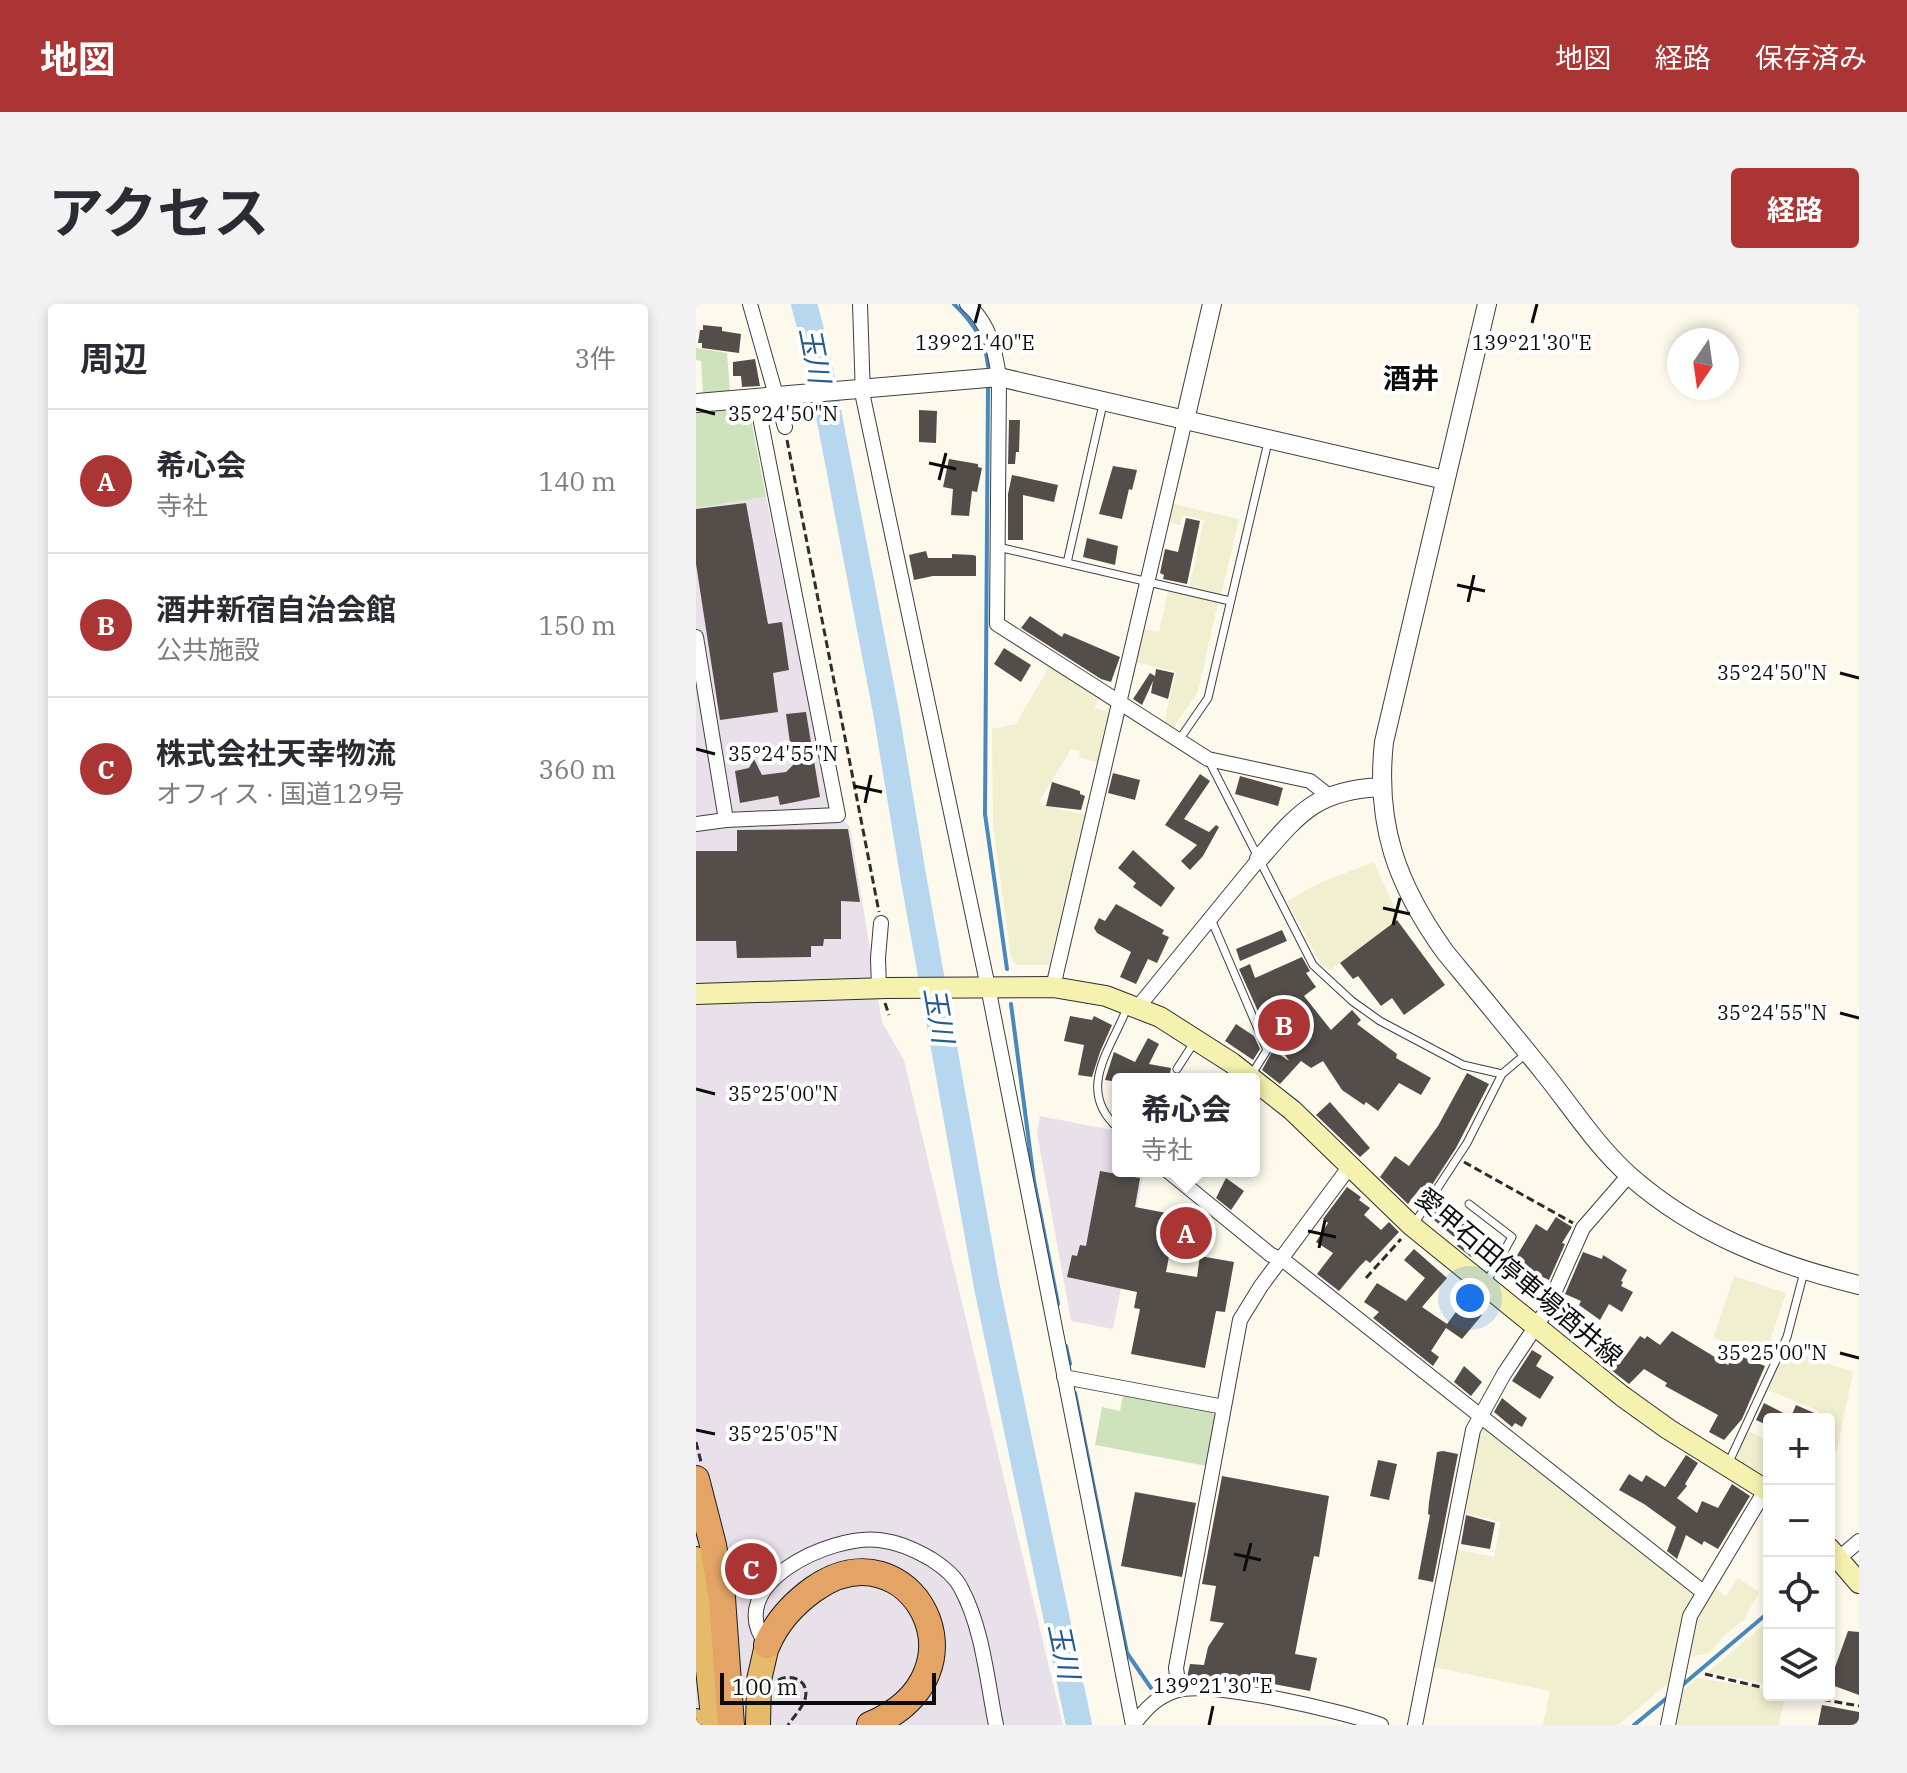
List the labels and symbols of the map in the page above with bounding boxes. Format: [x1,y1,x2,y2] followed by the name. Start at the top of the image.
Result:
[792,324,840,389] water label: 玉川
[1667,328,1739,400] north arrow
[915,329,1035,356] text: 139°21'40"E
[1472,329,1592,356] text: 139°21'30"E
[1383,359,1439,396] district label: 酒井
[728,400,838,427] text: 35°24'50"N
[1717,659,1827,686] text: 35°24'50"N
[728,740,838,767] text: 35°24'55"N
[916,984,963,1049] water label: 玉川
[1258,995,1310,1055] pin: B
[1717,999,1827,1026] text: 35°24'55"N
[728,1080,838,1107] text: 35°25'00"N
[1409,1180,1630,1373] street label: 愛甲石田停車場酒井線
[1160,1203,1212,1263] pin: A
[1450,1278,1490,1318] your location
[1717,1339,1827,1366] text: 35°25'00"N
[728,1420,838,1447] text: 35°25'05"N
[725,1539,777,1599] pin: C
[1041,1620,1089,1685] water label: 玉川
[720,1669,936,1705] scale bar
[1153,1672,1273,1699] text: 139°21'30"E

